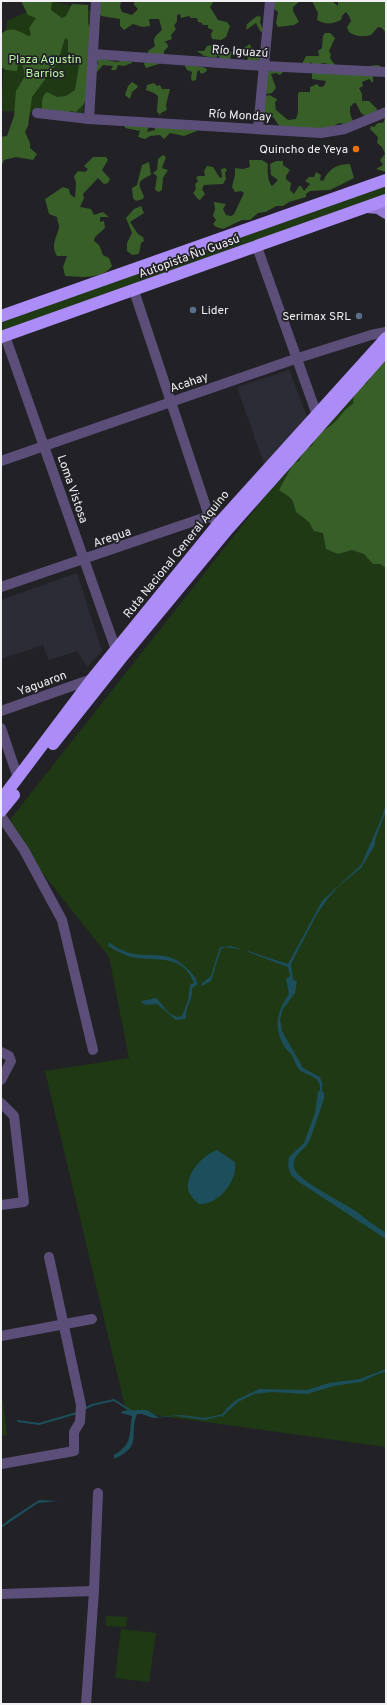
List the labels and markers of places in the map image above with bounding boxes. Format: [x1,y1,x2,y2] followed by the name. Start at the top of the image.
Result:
[259,142,348,158] place label: Quincho de Yeya
[351,144,361,154] marker: Quincho de Yeya
[201,303,229,319] place label: Lider
[188,305,198,315] marker: Lider
[282,309,351,325] place label: Serimax SRL
[354,311,364,321] marker: Serimax SRL

